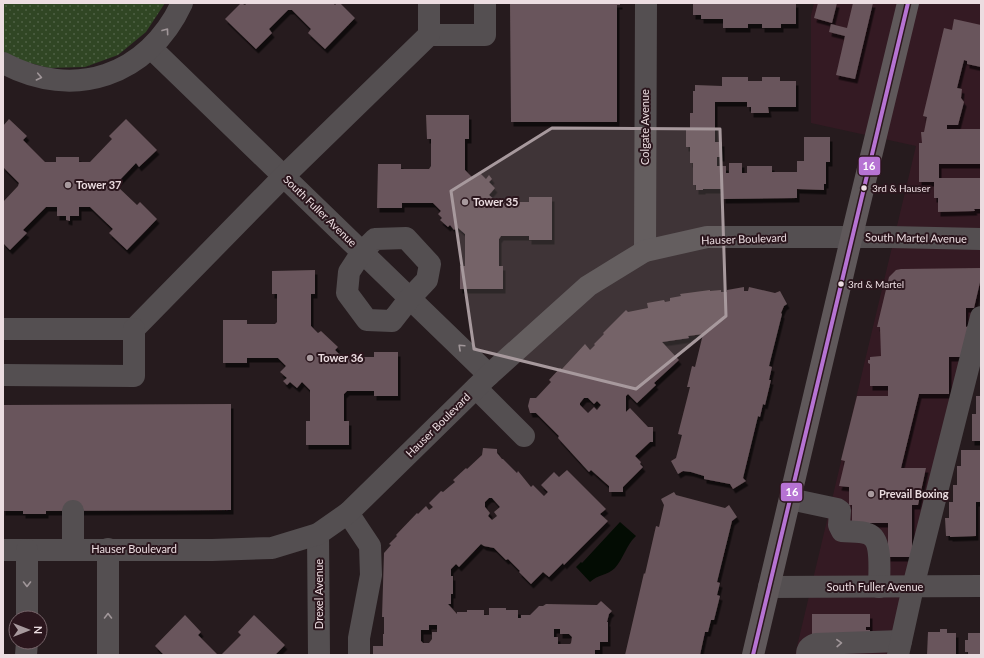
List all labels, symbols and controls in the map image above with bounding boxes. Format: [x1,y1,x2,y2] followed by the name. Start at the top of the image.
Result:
[161,28,168,35] one-way arrow
[36,73,42,81] one-way arrow
[638,89,651,165] street label: Colgate Avenue
[858,156,881,176] line badge: 16
[863,159,876,172] text: 16
[281,172,360,249] street label: South Fuller Avenue
[76,178,121,191] place label: Tower 37
[63,180,73,190] marker: Tower 37
[872,182,931,194] place label: 3rd & Hauser
[859,183,869,193] marker: 3rd & Hauser
[473,195,518,208] place label: Tower 35
[460,197,470,207] marker: Tower 35
[865,230,967,245] street label: South Martel Avenue
[701,231,787,246] street label: Hauser Boulevard
[848,278,904,290] place label: 3rd & Martel
[836,279,846,289] marker: 3rd & Martel
[459,345,466,352] one-way arrow
[318,351,364,364] place label: Tower 36
[305,353,315,363] marker: Tower 36
[403,390,473,460] street label: Hauser Boulevard
[780,482,803,502] line badge: 16
[786,485,799,498] text: 16
[879,487,949,500] place label: Prevail Boxing
[866,489,876,499] marker: Prevail Boxing
[91,542,177,555] street label: Hauser Boulevard
[312,559,325,629] street label: Drexel Avenue
[827,580,924,593] street label: South Fuller Avenue
[23,581,31,587] one-way arrow
[8,610,48,650] north arrow
[104,613,112,619] one-way arrow
[32,626,45,634] text: N
[836,639,842,647] one-way arrow

